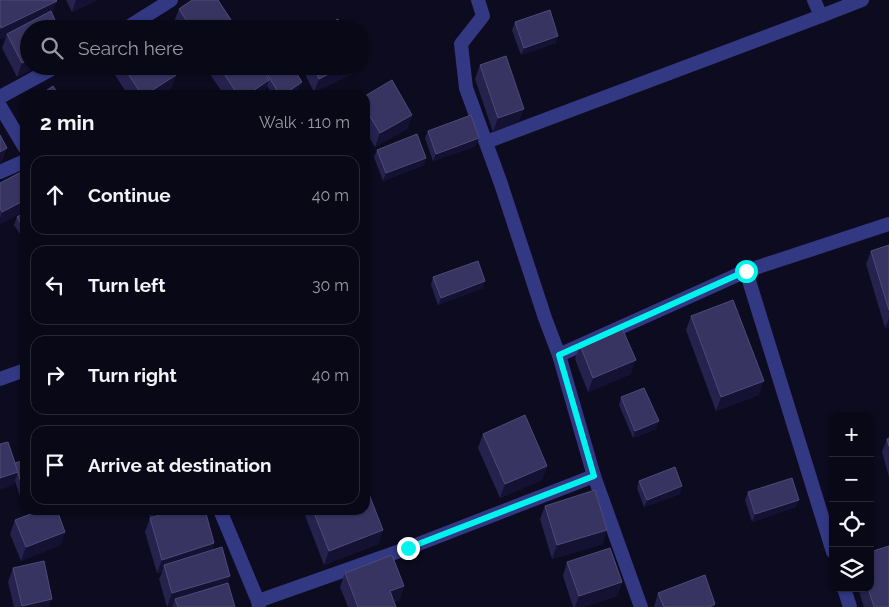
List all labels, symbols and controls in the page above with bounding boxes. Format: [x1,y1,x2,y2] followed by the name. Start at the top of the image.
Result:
[20,20,370,75] search box
[38,34,66,62] icon: search
[78,37,184,59] text: Search here
[40,110,94,135] text: 2 min
[259,113,350,132] text: Walk · 110 m
[41,181,69,209] icon: ahead
[88,184,171,206] text: Continue
[312,186,349,205] text: 40 m
[735,260,758,283] route start
[41,271,69,299] icon: left
[88,274,165,296] text: Turn left
[312,276,349,295] text: 30 m
[41,361,69,389] icon: right
[88,364,177,386] text: Turn right
[312,366,349,385] text: 40 m
[829,412,874,592] map controls
[829,412,874,457] button: +
[41,451,69,479] icon: arrive
[88,454,272,476] text: Arrive at destination
[829,457,874,502] button: −
[829,502,874,547] button: locate
[397,537,420,560] route end
[829,547,874,592] button: layers

